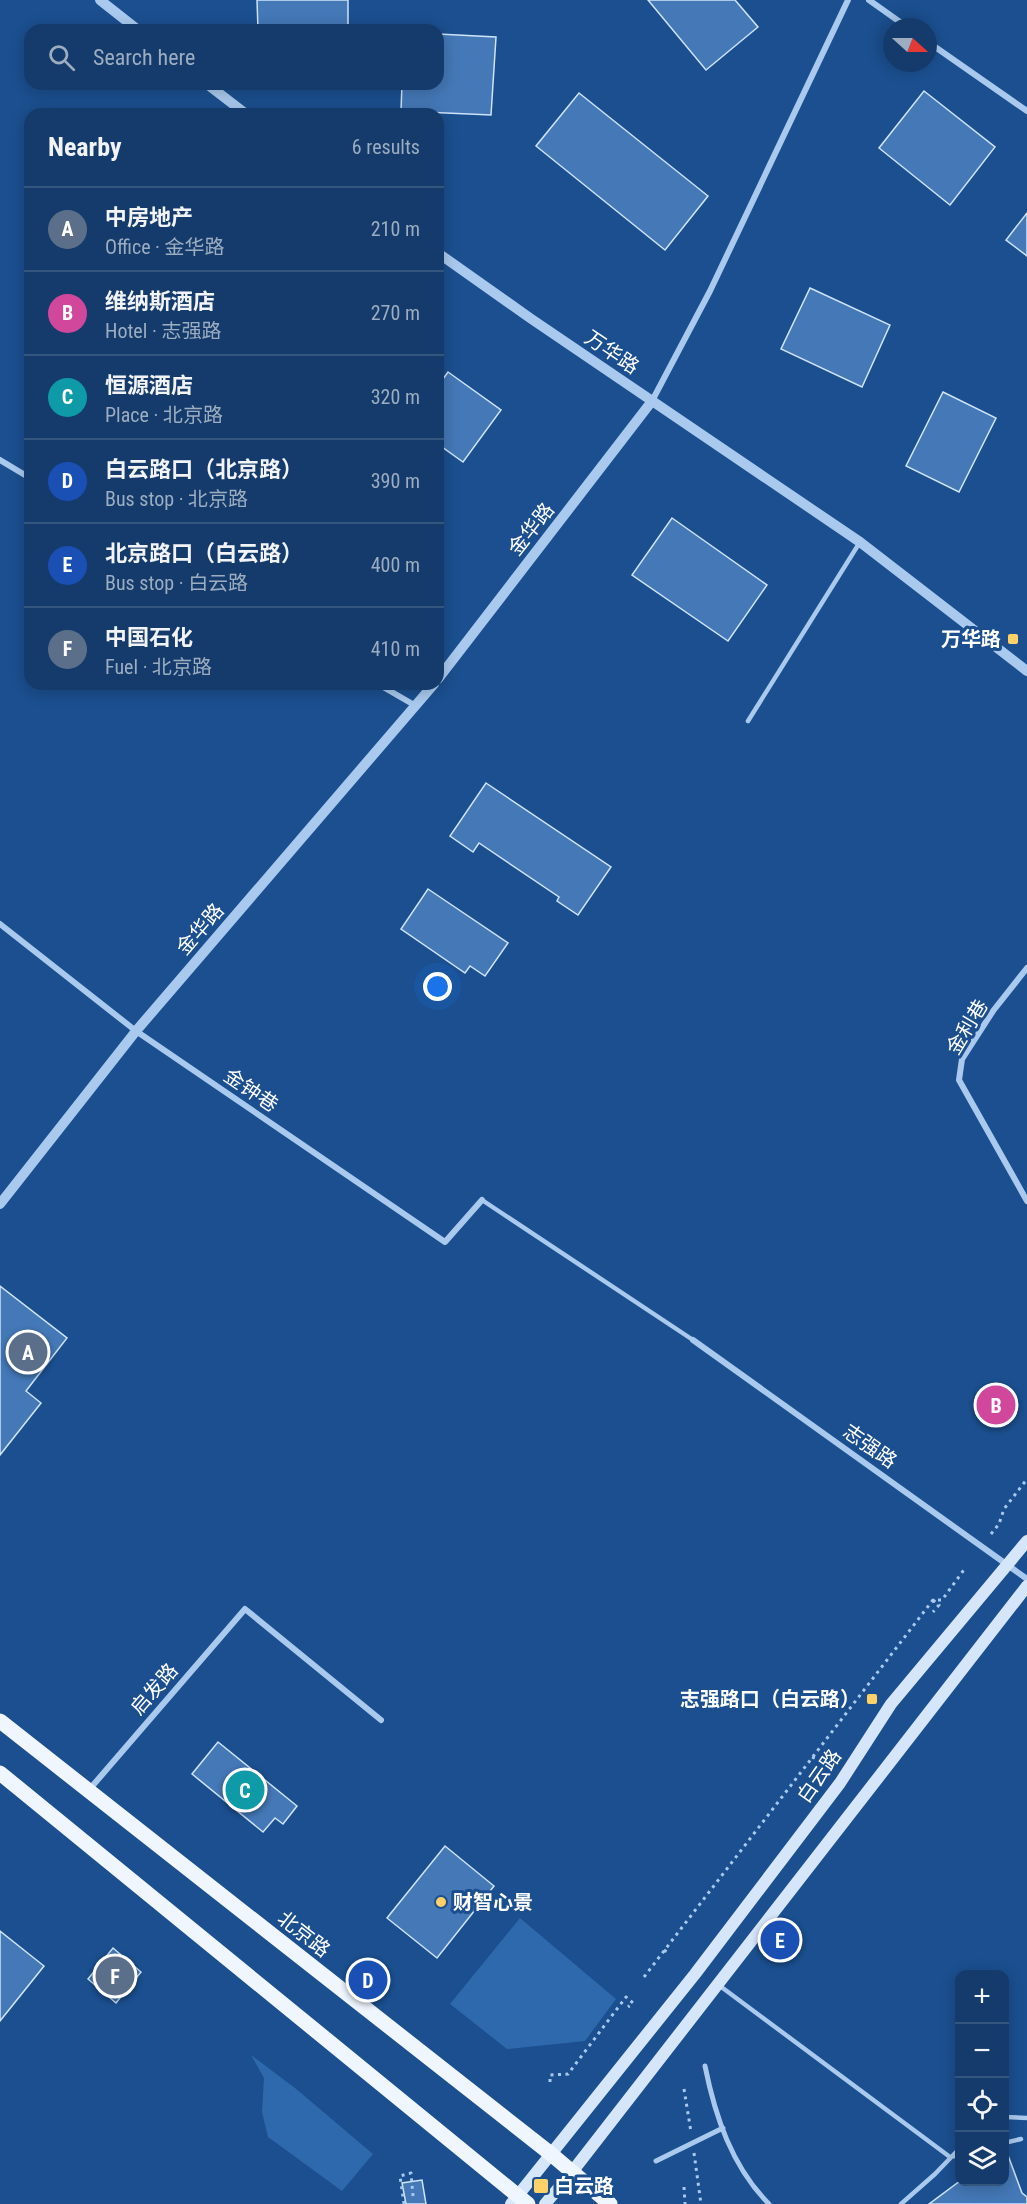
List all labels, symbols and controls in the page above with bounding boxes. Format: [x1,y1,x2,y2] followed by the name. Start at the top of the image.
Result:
[883,18,937,72] north arrow
[24,24,444,90] search box
[45,41,78,74] icon: search
[93,45,195,70] text: Search here
[48,132,122,162] text: Nearby
[352,135,420,159] text: 6 results
[105,205,193,230] text: 中房地产
[62,217,73,241] text: A
[371,217,420,241] text: 210 m
[105,235,225,259] text: Office · 金华路
[105,289,215,314] text: 维纳斯酒店
[62,301,73,325] text: B
[371,301,420,325] text: 270 m
[105,319,221,343] text: Hotel · 志强路
[580,325,644,379] street label: 万华路
[105,373,193,398] text: 恒源酒店
[62,385,73,409] text: C
[371,385,420,409] text: 320 m
[105,403,223,427] text: Place · 北京路
[105,457,303,482] text: 白云路口（北京路）
[62,469,73,493] text: D
[371,469,420,493] text: 390 m
[105,487,248,511] text: Bus stop · 北京路
[503,498,559,560] street label: 金华路
[105,541,303,566] text: 北京路口（白云路）
[63,553,72,577] text: E
[371,553,420,577] text: 400 m
[105,571,248,595] text: Bus stop · 白云路
[105,625,193,650] text: 中国石化
[941,627,1001,651] place label: 万华路
[1006,632,1020,646] marker: 万华路
[63,637,72,661] text: F
[371,637,420,661] text: 410 m
[105,655,212,679] text: Fuel · 北京路
[171,898,229,960] street label: 金华路
[423,972,452,1001] your location
[941,995,993,1059] street label: 金利巷
[219,1063,283,1117] street label: 金钟巷
[9,1330,48,1374] pin: A
[976,1382,1016,1428] pin: B
[839,1419,901,1473] street label: 志强路
[125,1658,183,1720] street label: 启发路
[680,1687,860,1711] place label: 志强路口（白云路）
[865,1692,879,1706] marker: 志强路口（白云路）
[792,1745,846,1807] street label: 白云路
[226,1768,264,1812] pin: C
[453,1890,533,1914] place label: 财智心景
[434,1895,448,1909] marker: 财智心景
[273,1906,335,1962] street label: 北京路
[760,1918,800,1962] pin: E
[96,1954,134,1998] pin: F
[348,1958,388,2002] pin: D
[955,1970,1009,2186] map controls
[955,1970,1009,2024] button: +
[955,2024,1009,2078] button: −
[955,2078,1009,2132] button: locate
[955,2132,1009,2186] button: layers
[554,2174,614,2198] place label: 白云路
[532,2177,550,2195] marker: 白云路

